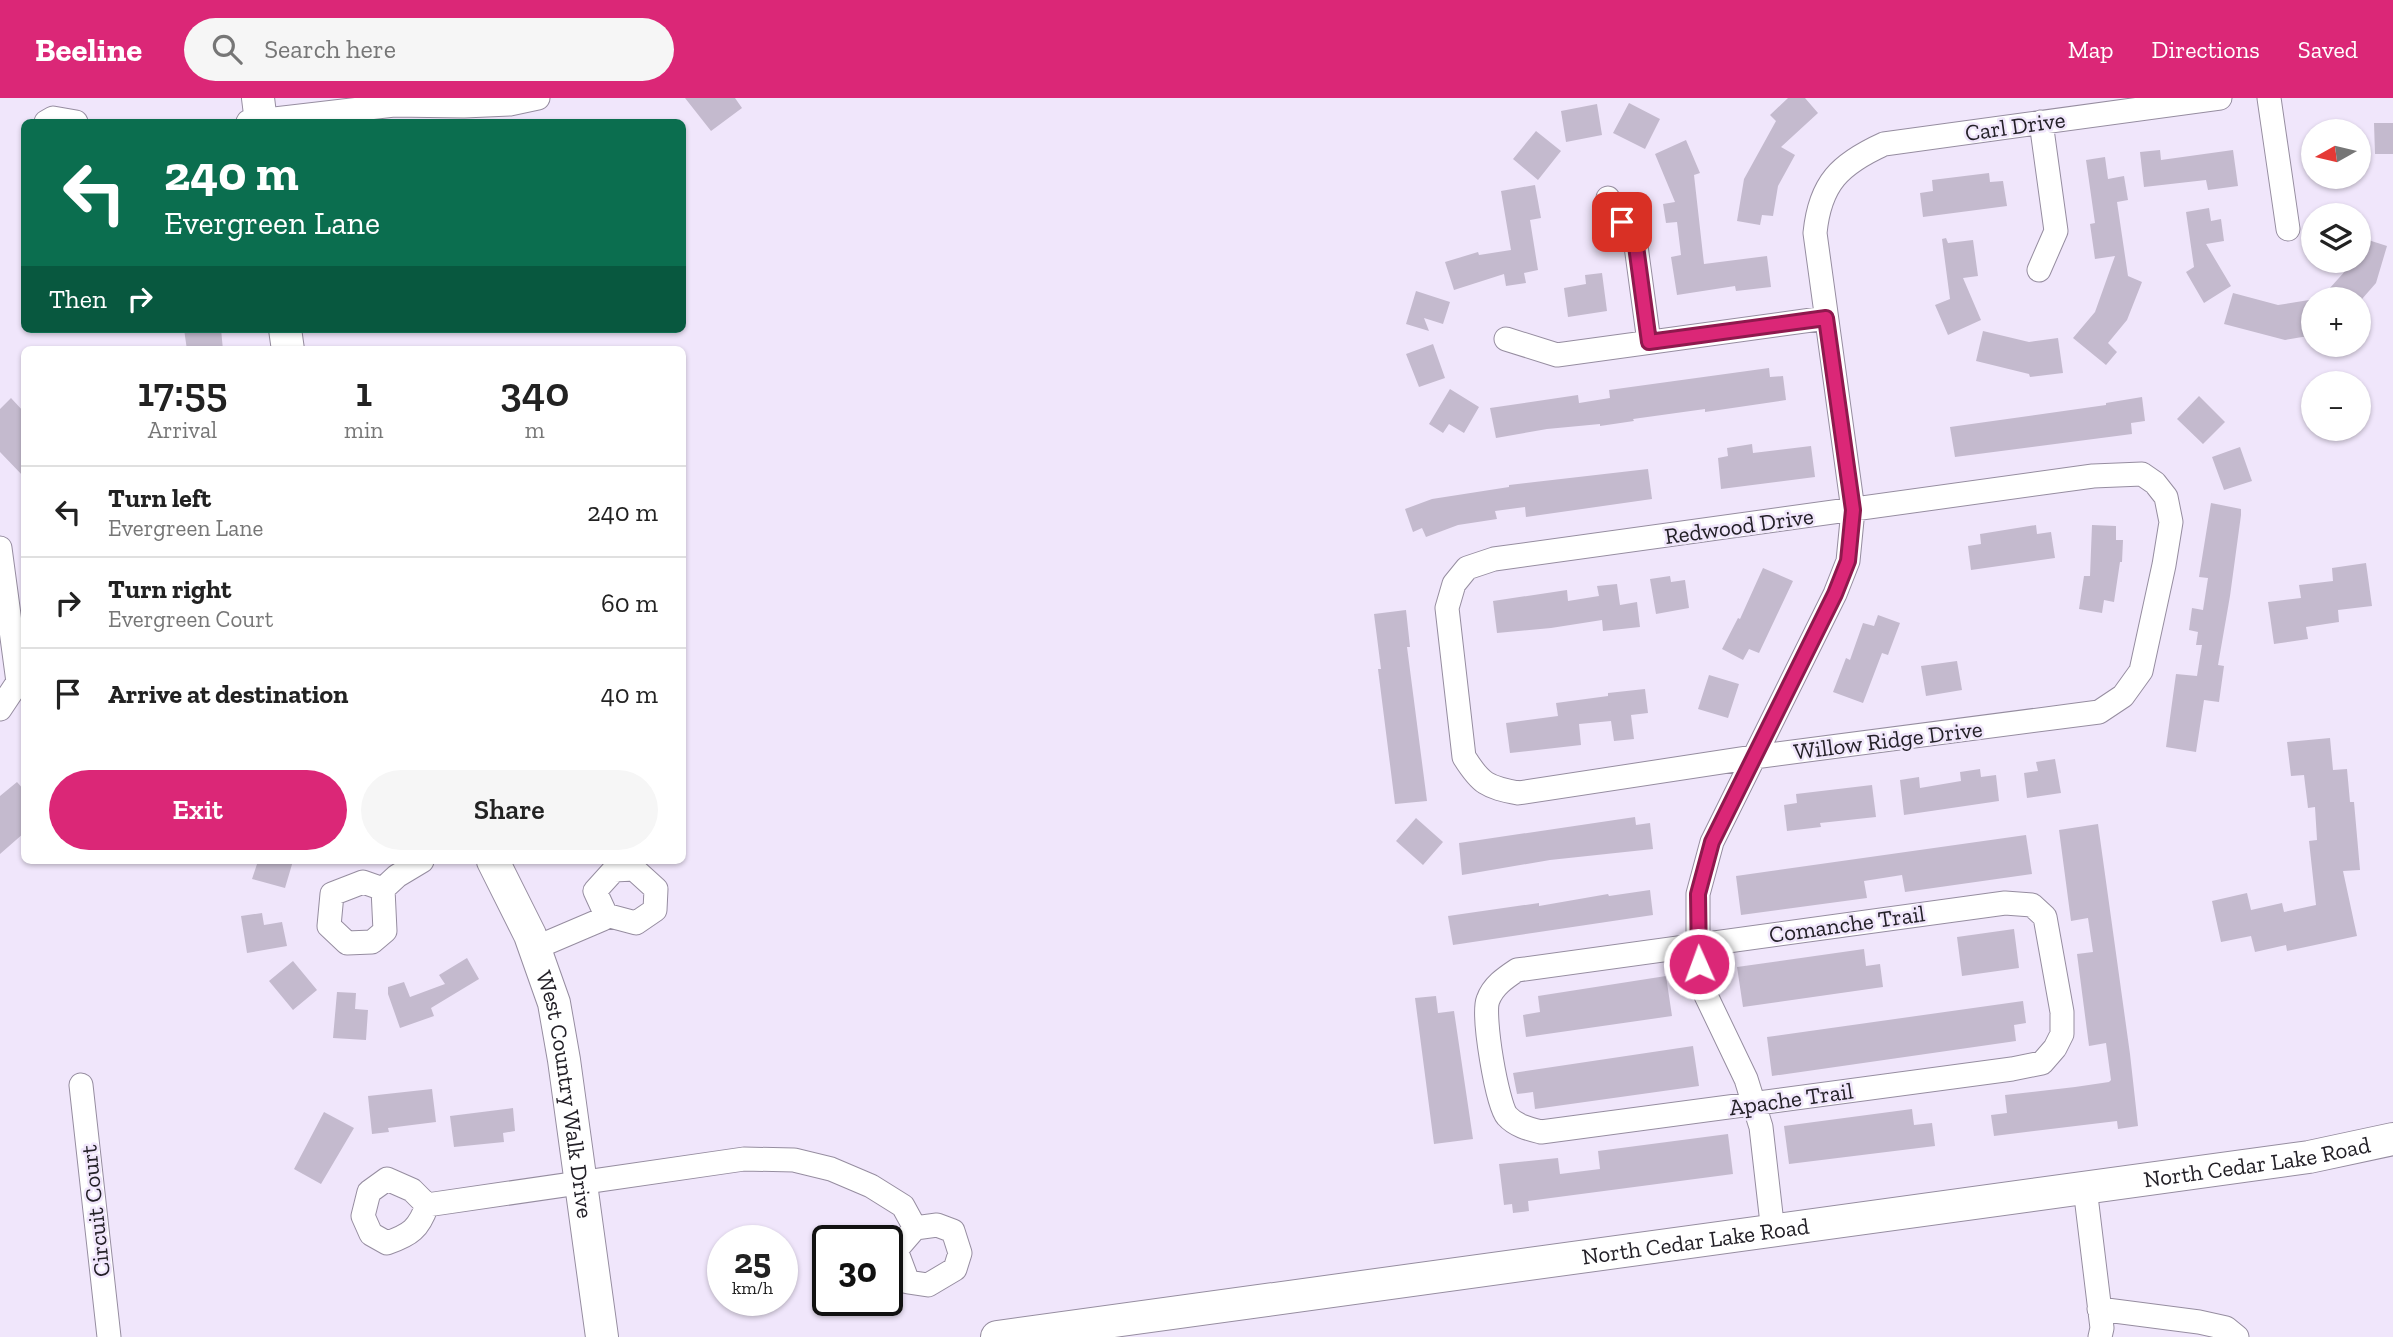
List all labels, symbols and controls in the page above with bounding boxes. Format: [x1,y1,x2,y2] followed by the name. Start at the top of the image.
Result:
[184,18,674,81] search box
[35,30,142,69] text: Beeline
[208,30,246,68] icon: search
[264,33,396,65] text: Search here
[2068,35,2114,64] text: Map
[2152,35,2260,64] text: Directions
[2298,35,2358,64] text: Saved
[1963,105,2067,147] street label: Carl Drive
[2301,119,2371,189] north arrow
[2301,119,2371,441] map controls
[164,144,299,203] text: 240 m
[49,147,140,238] icon: left
[1592,192,1652,252] pin
[1603,203,1641,241] icon: arrive
[2301,203,2371,273] button: layers
[164,204,380,242] text: Evergreen Lane
[121,280,159,318] icon: right
[49,283,107,315] text: Then
[2301,287,2371,357] button: +
[138,366,227,417] text: 17:55
[355,366,372,417] text: 1
[500,366,569,417] text: 340
[2301,371,2371,441] button: −
[148,416,217,444] text: Arrival
[344,416,384,444] text: min
[525,416,545,444] text: m
[108,482,211,514] text: Turn left
[49,493,87,531] icon: left
[587,496,658,528] text: 240 m
[1663,502,1815,550] street label: Redwood Drive
[108,514,263,542] text: Evergreen Lane
[108,573,231,605] text: Turn right
[49,584,87,622] icon: right
[601,587,658,619] text: 60 m
[108,605,273,633] text: Evergreen Court
[49,675,87,713] icon: arrive
[108,678,348,710] text: Arrive at destination
[601,678,658,710] text: 40 m
[1792,715,1984,765] street label: Willow Ridge Drive
[49,770,347,850] button: Exit
[361,770,658,850] button: Share
[1767,899,1927,949] street label: Comanche Trail
[1662,927,1736,1001] position arrow
[530,967,600,1220] street label: West Country Walk Drive
[1727,1076,1855,1122] street label: Apache Trail
[2142,1130,2373,1194] street label: North Cedar Lake Road
[74,1143,116,1278] street label: Circuit Court
[1580,1212,1811,1271] street label: North Cedar Lake Road
[812,1225,903,1316] speed limit sign: 30
[734,1240,771,1282] text: 25
[732,1277,773,1299] text: km/h

